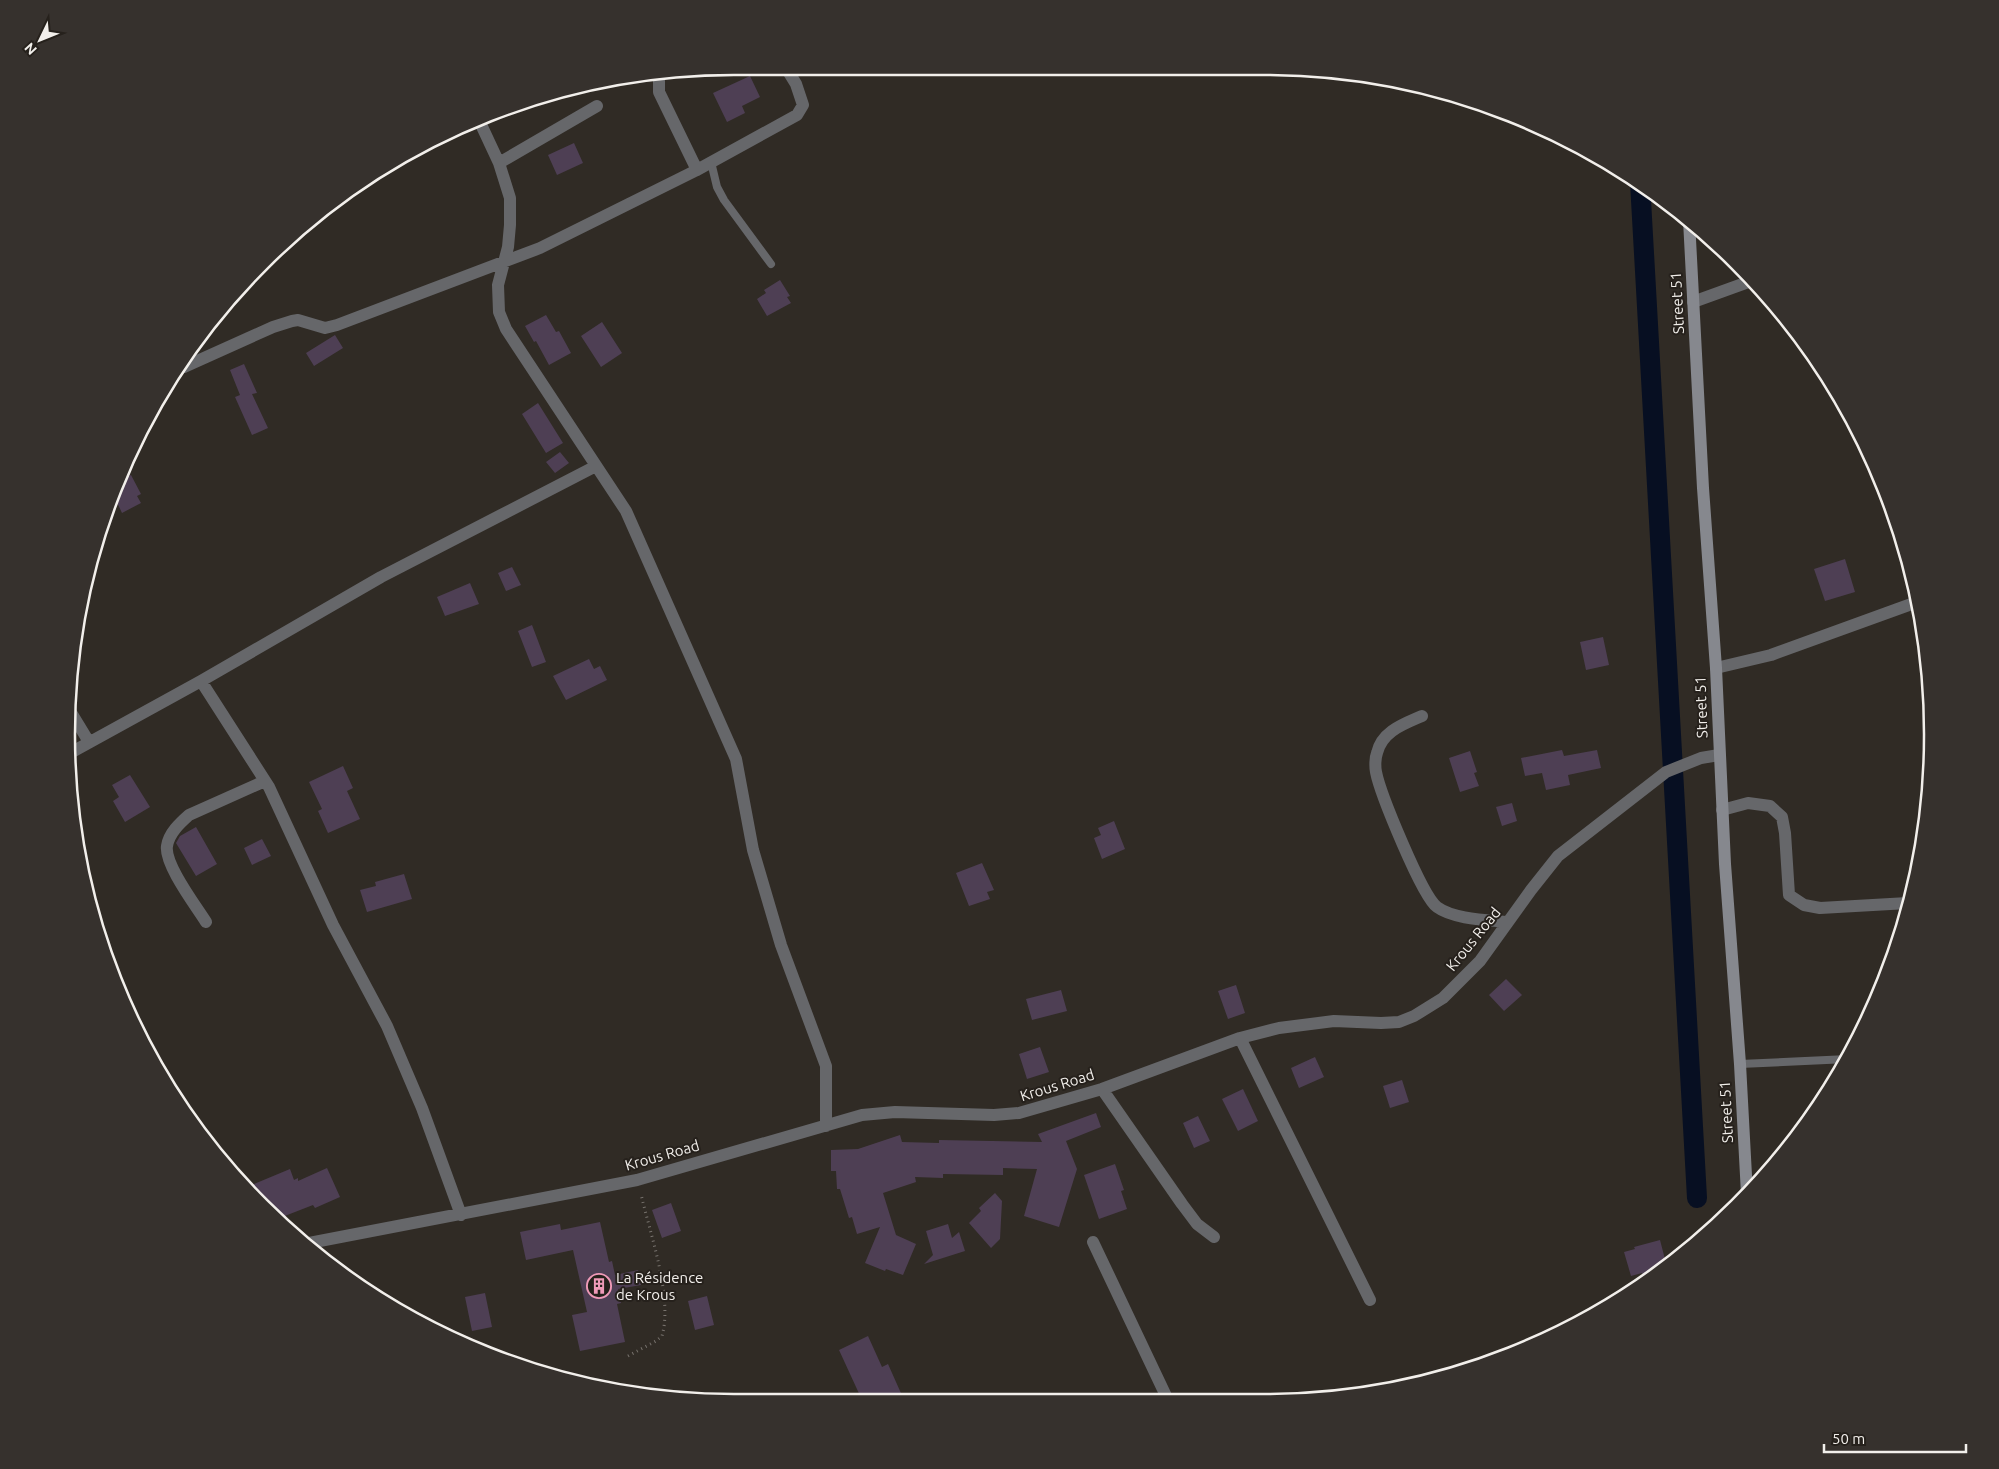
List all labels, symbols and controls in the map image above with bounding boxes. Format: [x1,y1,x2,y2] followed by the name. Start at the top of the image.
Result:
[15,15,65,65] north arrow
[21,40,40,58] text: N
[1667,271,1687,335] street label: Street 51
[1691,676,1711,738] street label: Street 51
[1442,904,1504,974] street label: Krous Road
[1018,1066,1096,1104] street label: Krous Road
[1716,1080,1736,1144] street label: Street 51
[623,1136,701,1174] street label: Krous Road
[616,1269,703,1303] place label: La Résidence de Krous
[586,1273,612,1299] building icon: La Résidence de Krous
[1824,1422,1966,1454] scale bar
[1832,1430,1865,1447] text: 50 m

